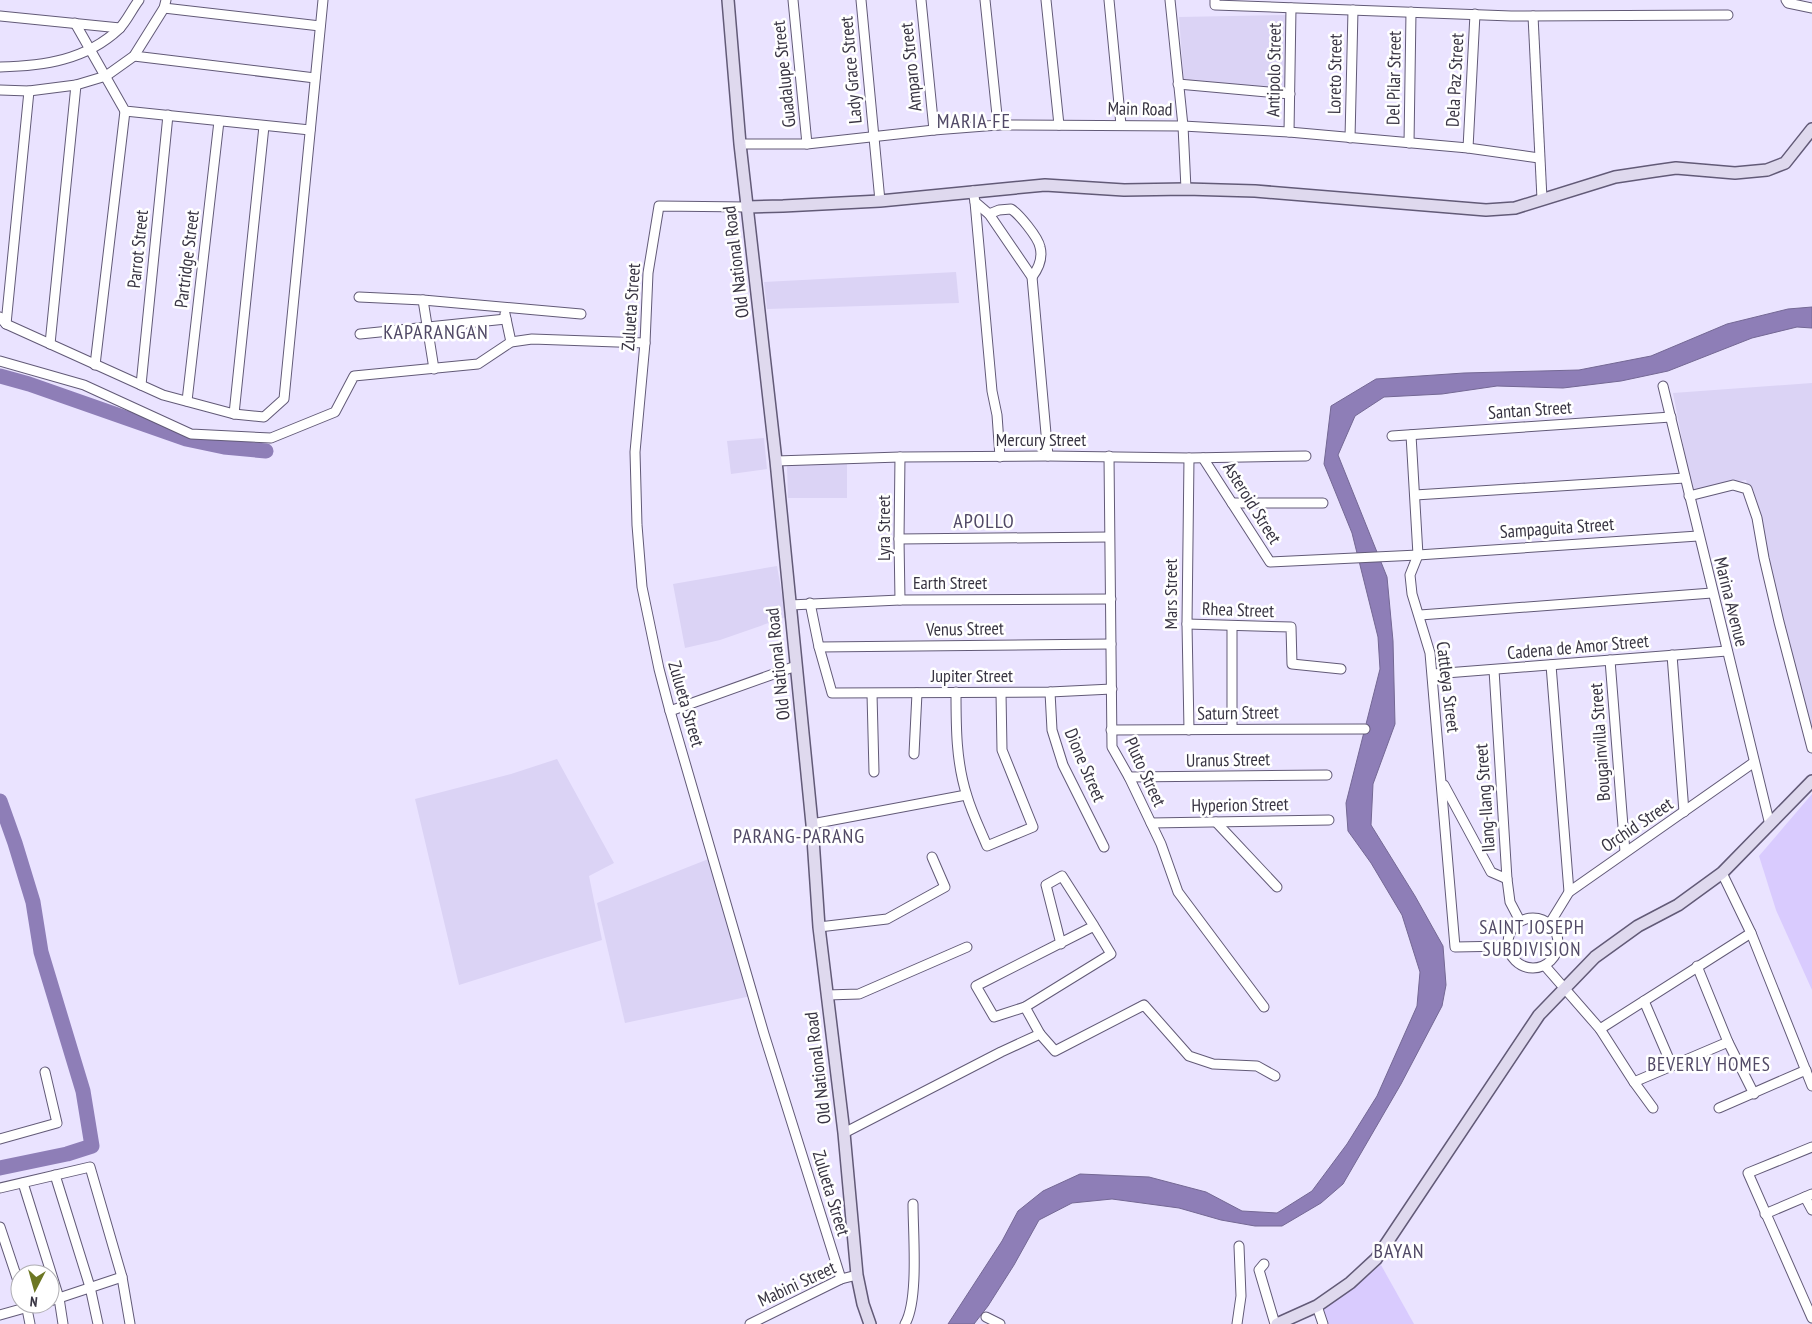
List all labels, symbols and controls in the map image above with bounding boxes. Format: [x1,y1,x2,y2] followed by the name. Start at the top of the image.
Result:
[834,15,867,125] street label: Lady Grace Street
[766,19,801,129] street label: Guadalupe Street
[894,22,927,113] street label: Amparo Street
[1261,23,1286,117] street label: Antipolo Street
[1381,31,1406,125] street label: Del Pilar Street
[1441,32,1468,128] street label: Dela Paz Street
[1322,34,1347,114] street label: Loreto Street
[1107,96,1173,121] street label: Main Road
[937,108,1011,134] district label: MARIA FE
[717,205,754,320] street label: Old National Road
[122,209,153,289] street label: Parrot Street
[169,209,204,309] street label: Partridge Street
[616,262,645,352] street label: Zulueta Street
[383,319,489,345] district label: KAPARANGAN
[1487,395,1573,424] street label: Santan Street
[996,428,1086,451] street label: Mercury Street
[1218,457,1287,548] street label: Asteroid Street
[872,495,895,561] street label: Lyra Street
[953,508,1015,534] district label: APOLLO
[1499,512,1615,543] street label: Sampaguita Street
[1709,555,1754,649] street label: Marina Avenue
[1159,559,1182,629] street label: Mars Street
[913,571,987,594] street label: Earth Street
[1201,597,1275,622] street label: Rhea Street
[760,607,795,721] street label: Old National Road
[925,616,1004,641] street label: Venus Street
[1506,629,1650,664] street label: Cadena de Amor Street
[1432,640,1465,734] street label: Cattleya Street
[663,658,710,749] street label: Zulueta Street
[930,664,1013,687] street label: Jupiter Street
[1584,682,1615,802] street label: Bougainvilla Street
[1197,700,1279,725] street label: Saturn Street
[1060,725,1111,805] street label: Dione Street
[1119,733,1171,810] street label: Pluto Street
[1469,743,1500,853] street label: Ilang-Ilang Street
[1186,747,1270,772] street label: Uranus Street
[1191,792,1289,817] street label: Hyperion Street
[1596,792,1677,857] street label: Orchid Street
[733,823,865,849] district label: PARANG-PARANG
[1479,915,1585,961] district label: SAINT JOSEPH SUBDIVISION
[799,1011,836,1126] street label: Old National Road
[1647,1052,1771,1076] district label: BEVERLY HOMES
[808,1147,855,1238] street label: Zulueta Street
[1374,1238,1424,1264] district label: BAYAN
[754,1256,839,1312] street label: Mabini Street
[10,1264,60,1314] north arrow
[29,1293,38,1311] text: N

